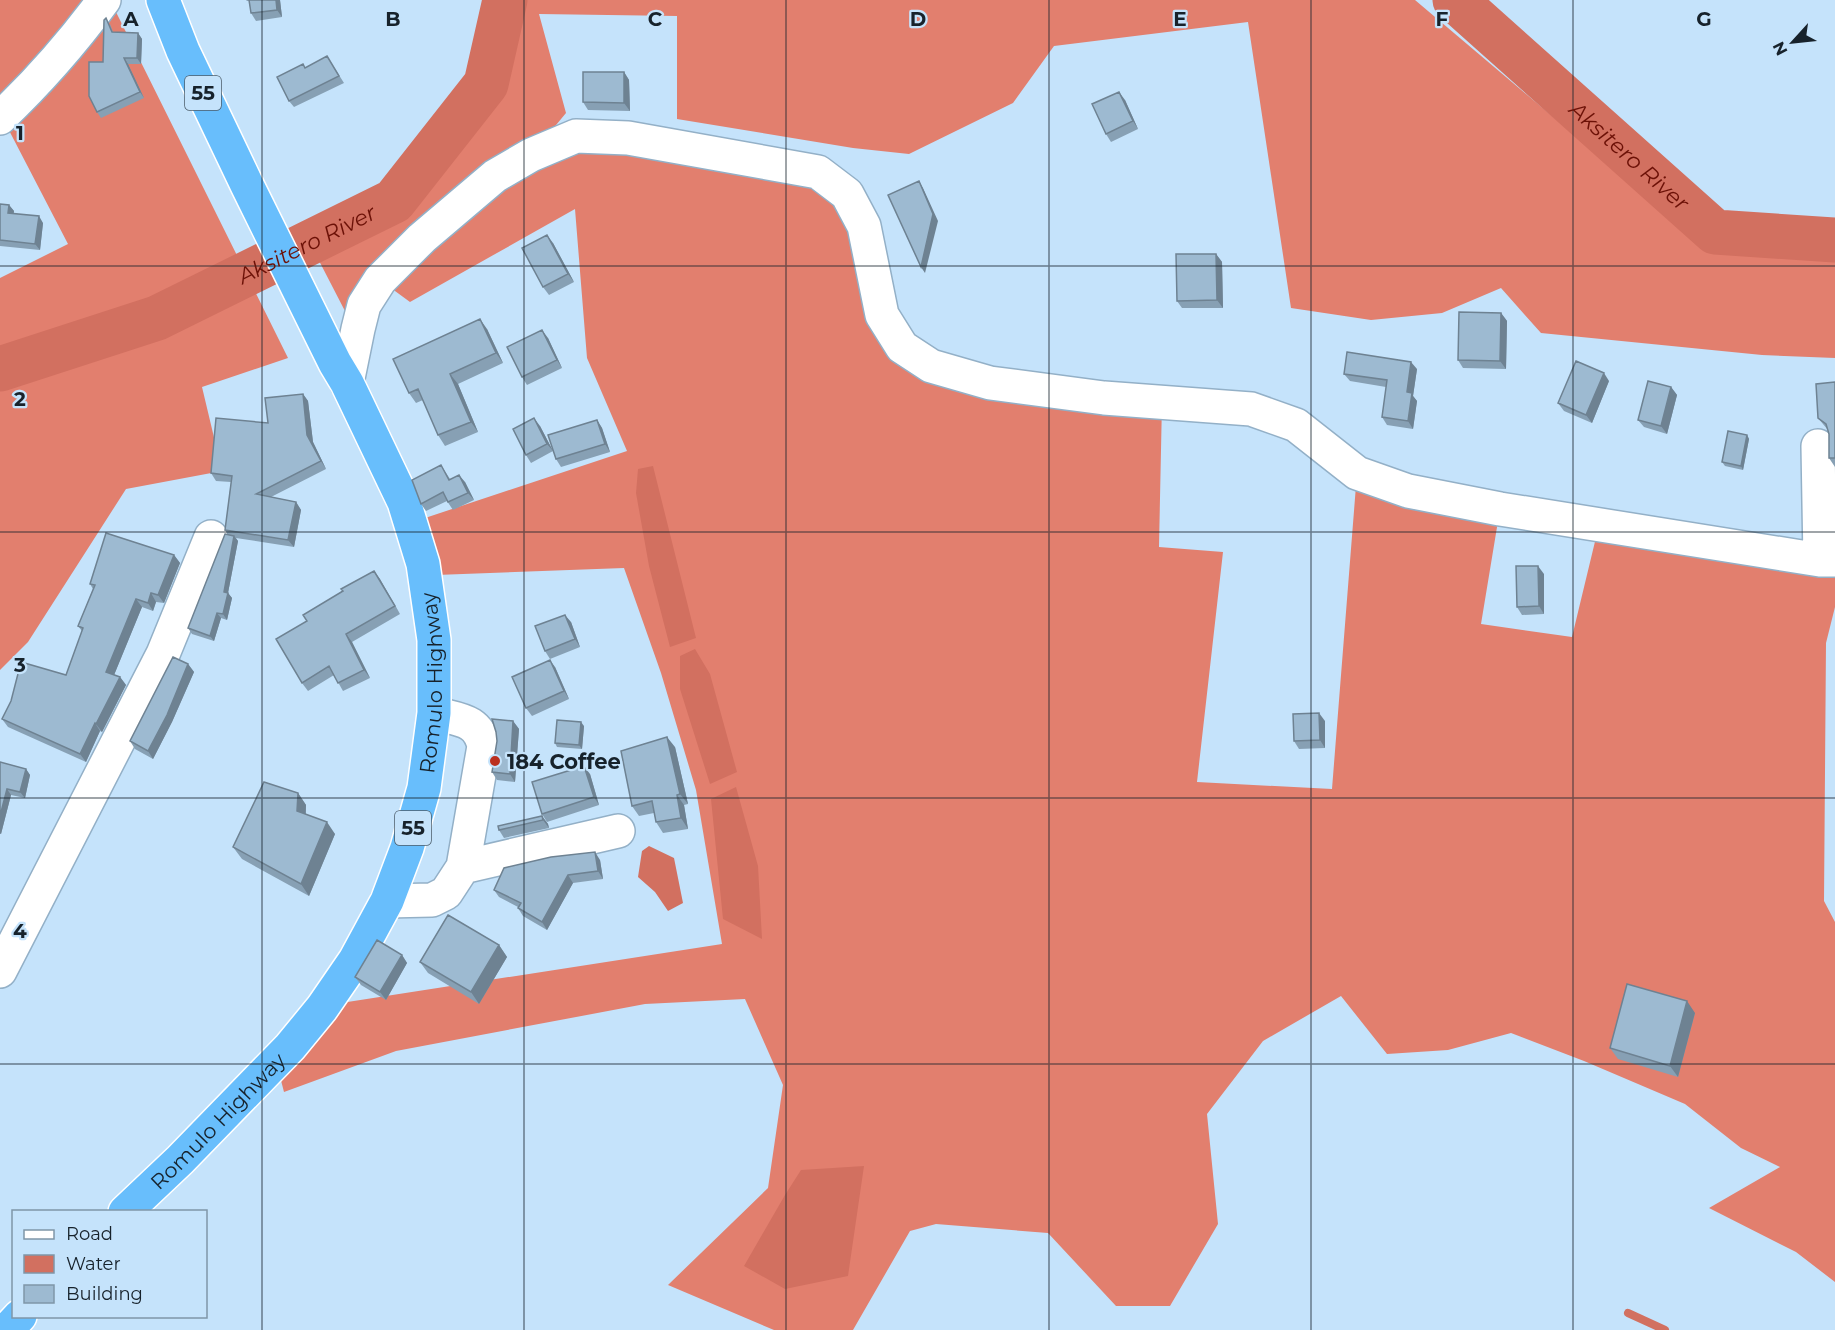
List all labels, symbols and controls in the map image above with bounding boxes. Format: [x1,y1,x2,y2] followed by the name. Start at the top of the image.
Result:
[122,7,139,31] text: A
[385,7,401,31] text: B
[648,7,663,31] text: C
[910,7,926,31] text: D
[1173,7,1187,31] text: E
[1436,7,1449,31] text: F
[1696,7,1712,31] text: G
[1763,12,1823,72] north arrow
[1769,39,1791,59] text: N
[185,76,221,110] road number: 55
[1563,94,1696,217] water label: Aksitero River
[16,121,24,145] text: 1
[231,198,381,290] water label: Aksitero River
[14,387,26,411] text: 2
[414,590,447,775] street label: Romulo Highway
[13,653,26,677] text: 3
[507,749,621,774] place label: 184 Coffee
[488,754,502,768] marker: 184 Coffee
[395,811,431,845] road number: 55
[13,919,27,943] text: 4
[145,1047,291,1194] street label: Romulo Highway
[12,1210,207,1318] legend
[66,1223,113,1245] text: Road
[66,1253,121,1275] text: Water
[66,1283,143,1305] text: Building

